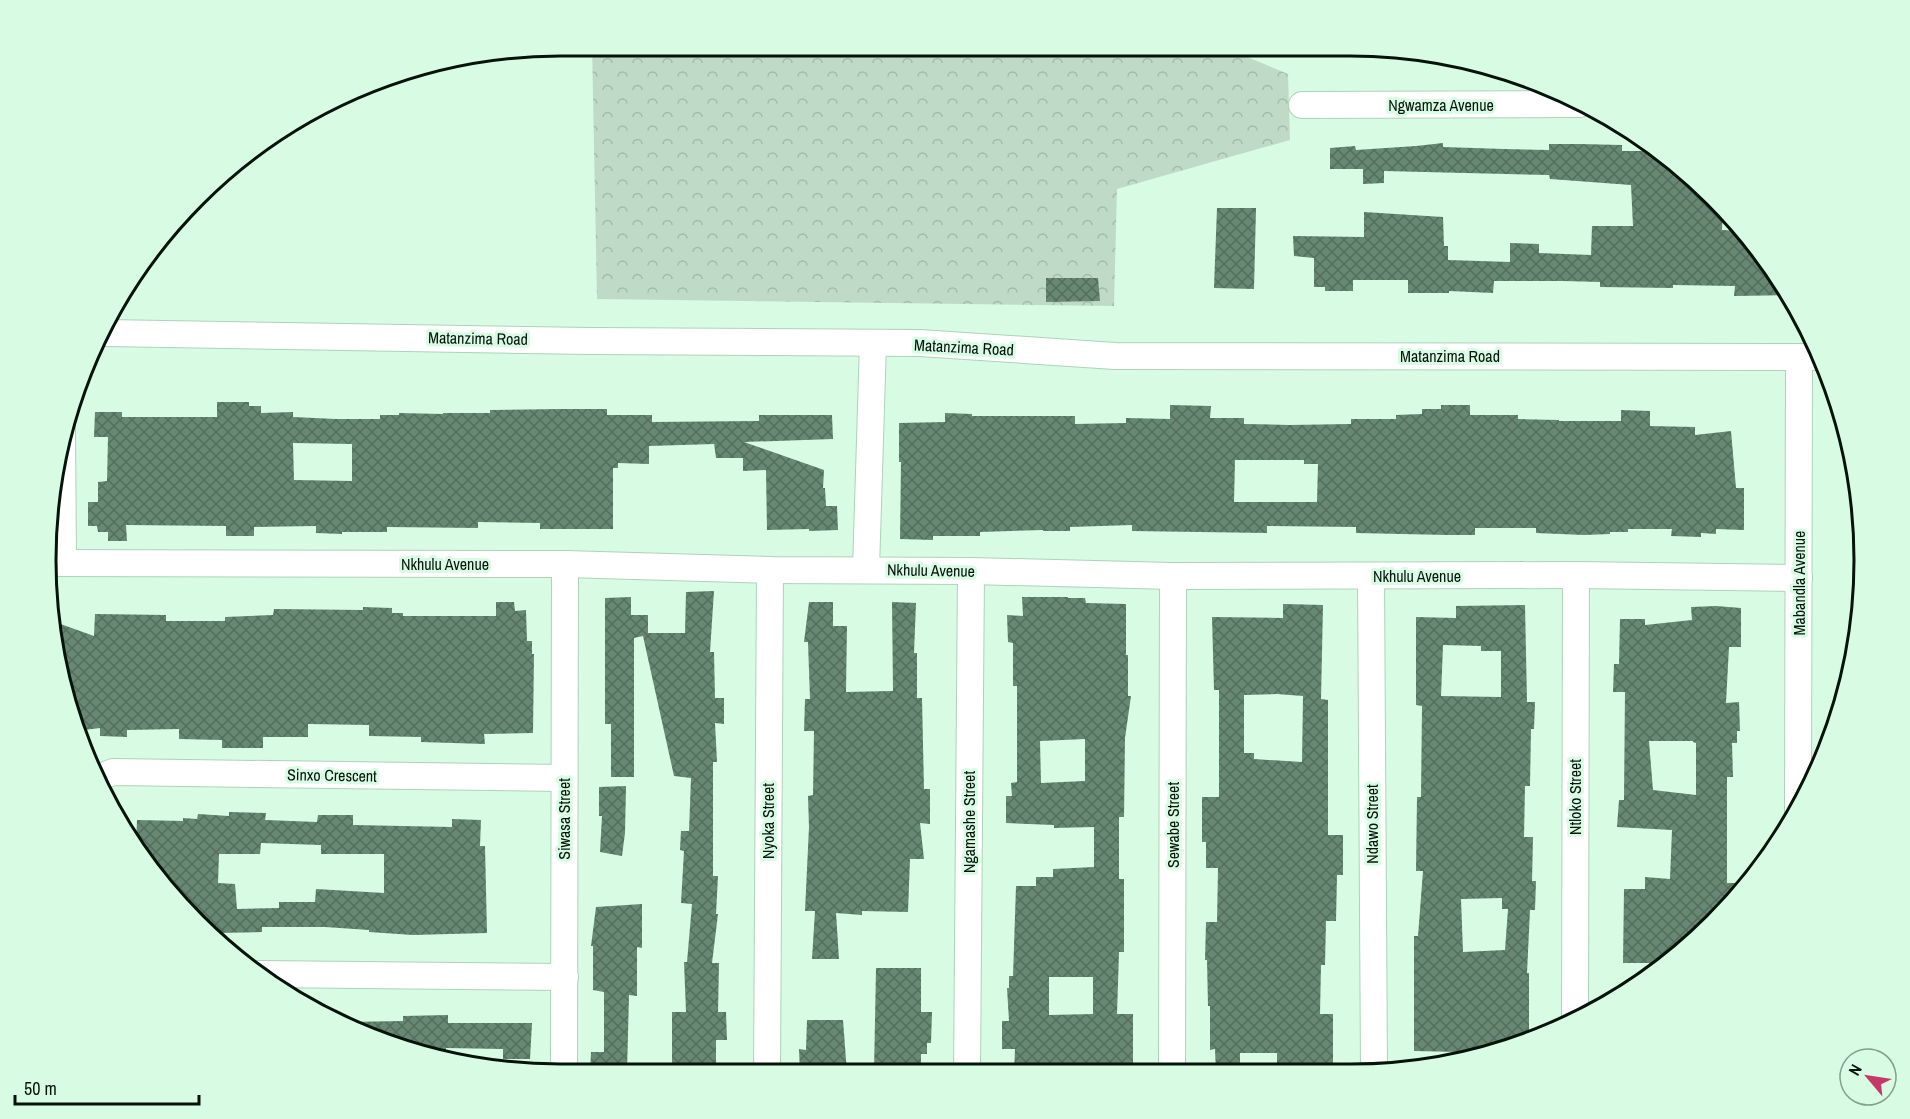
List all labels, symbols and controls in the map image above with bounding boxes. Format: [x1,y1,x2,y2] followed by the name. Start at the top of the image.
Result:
[1388,94,1494,116] street label: Ngwamza Avenue
[428,326,528,350] street label: Matanzima Road
[914,333,1014,361] street label: Matanzima Road
[1400,345,1500,367] street label: Matanzima Road
[1788,531,1810,635] street label: Mabandla Avenue
[401,553,489,575] street label: Nkhulu Avenue
[887,558,975,582] street label: Nkhulu Avenue
[1373,565,1461,587] street label: Nkhulu Avenue
[1564,759,1586,835] street label: Ntloko Street
[287,763,377,787] street label: Sinxo Crescent
[958,771,980,873] street label: Ngamashe Street
[553,778,575,860] street label: Siwasa Street
[1162,782,1184,868] street label: Sewabe Street
[757,783,779,859] street label: Nyoka Street
[1361,784,1383,864] street label: Ndawo Street
[1838,1047,1898,1107] north arrow
[1843,1060,1867,1079] text: N
[15,1068,200,1106] scale bar
[24,1076,57,1101] text: 50 m

